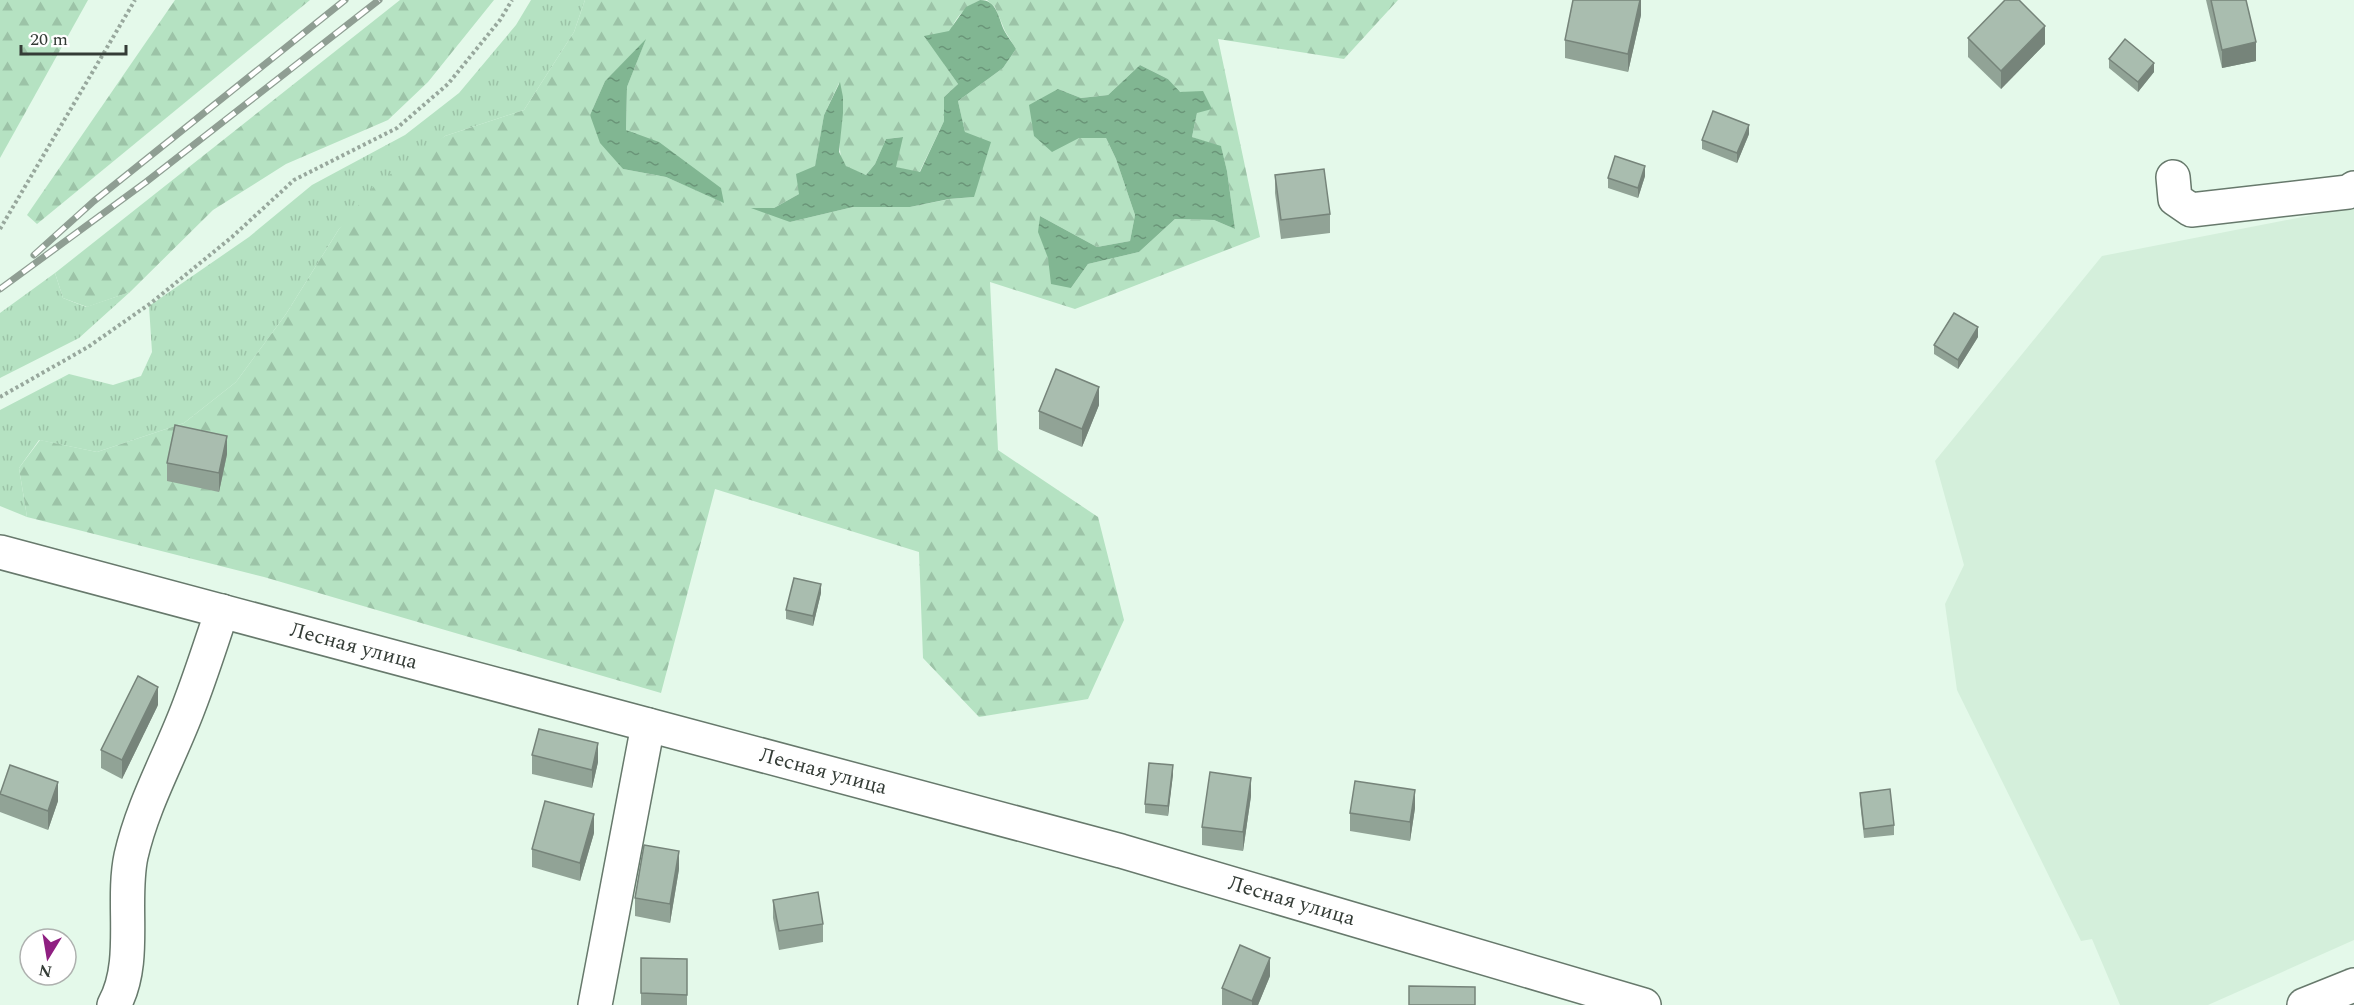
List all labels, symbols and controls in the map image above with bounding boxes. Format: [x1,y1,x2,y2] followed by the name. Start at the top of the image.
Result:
[21,18,126,56] scale bar
[30,26,68,53] text: 20 m
[286,614,422,679] street label: Лесная улица
[756,739,891,804] street label: Лесная улица
[1224,867,1360,935] street label: Лесная улица
[18,927,78,987] north arrow
[37,958,54,984] text: N

